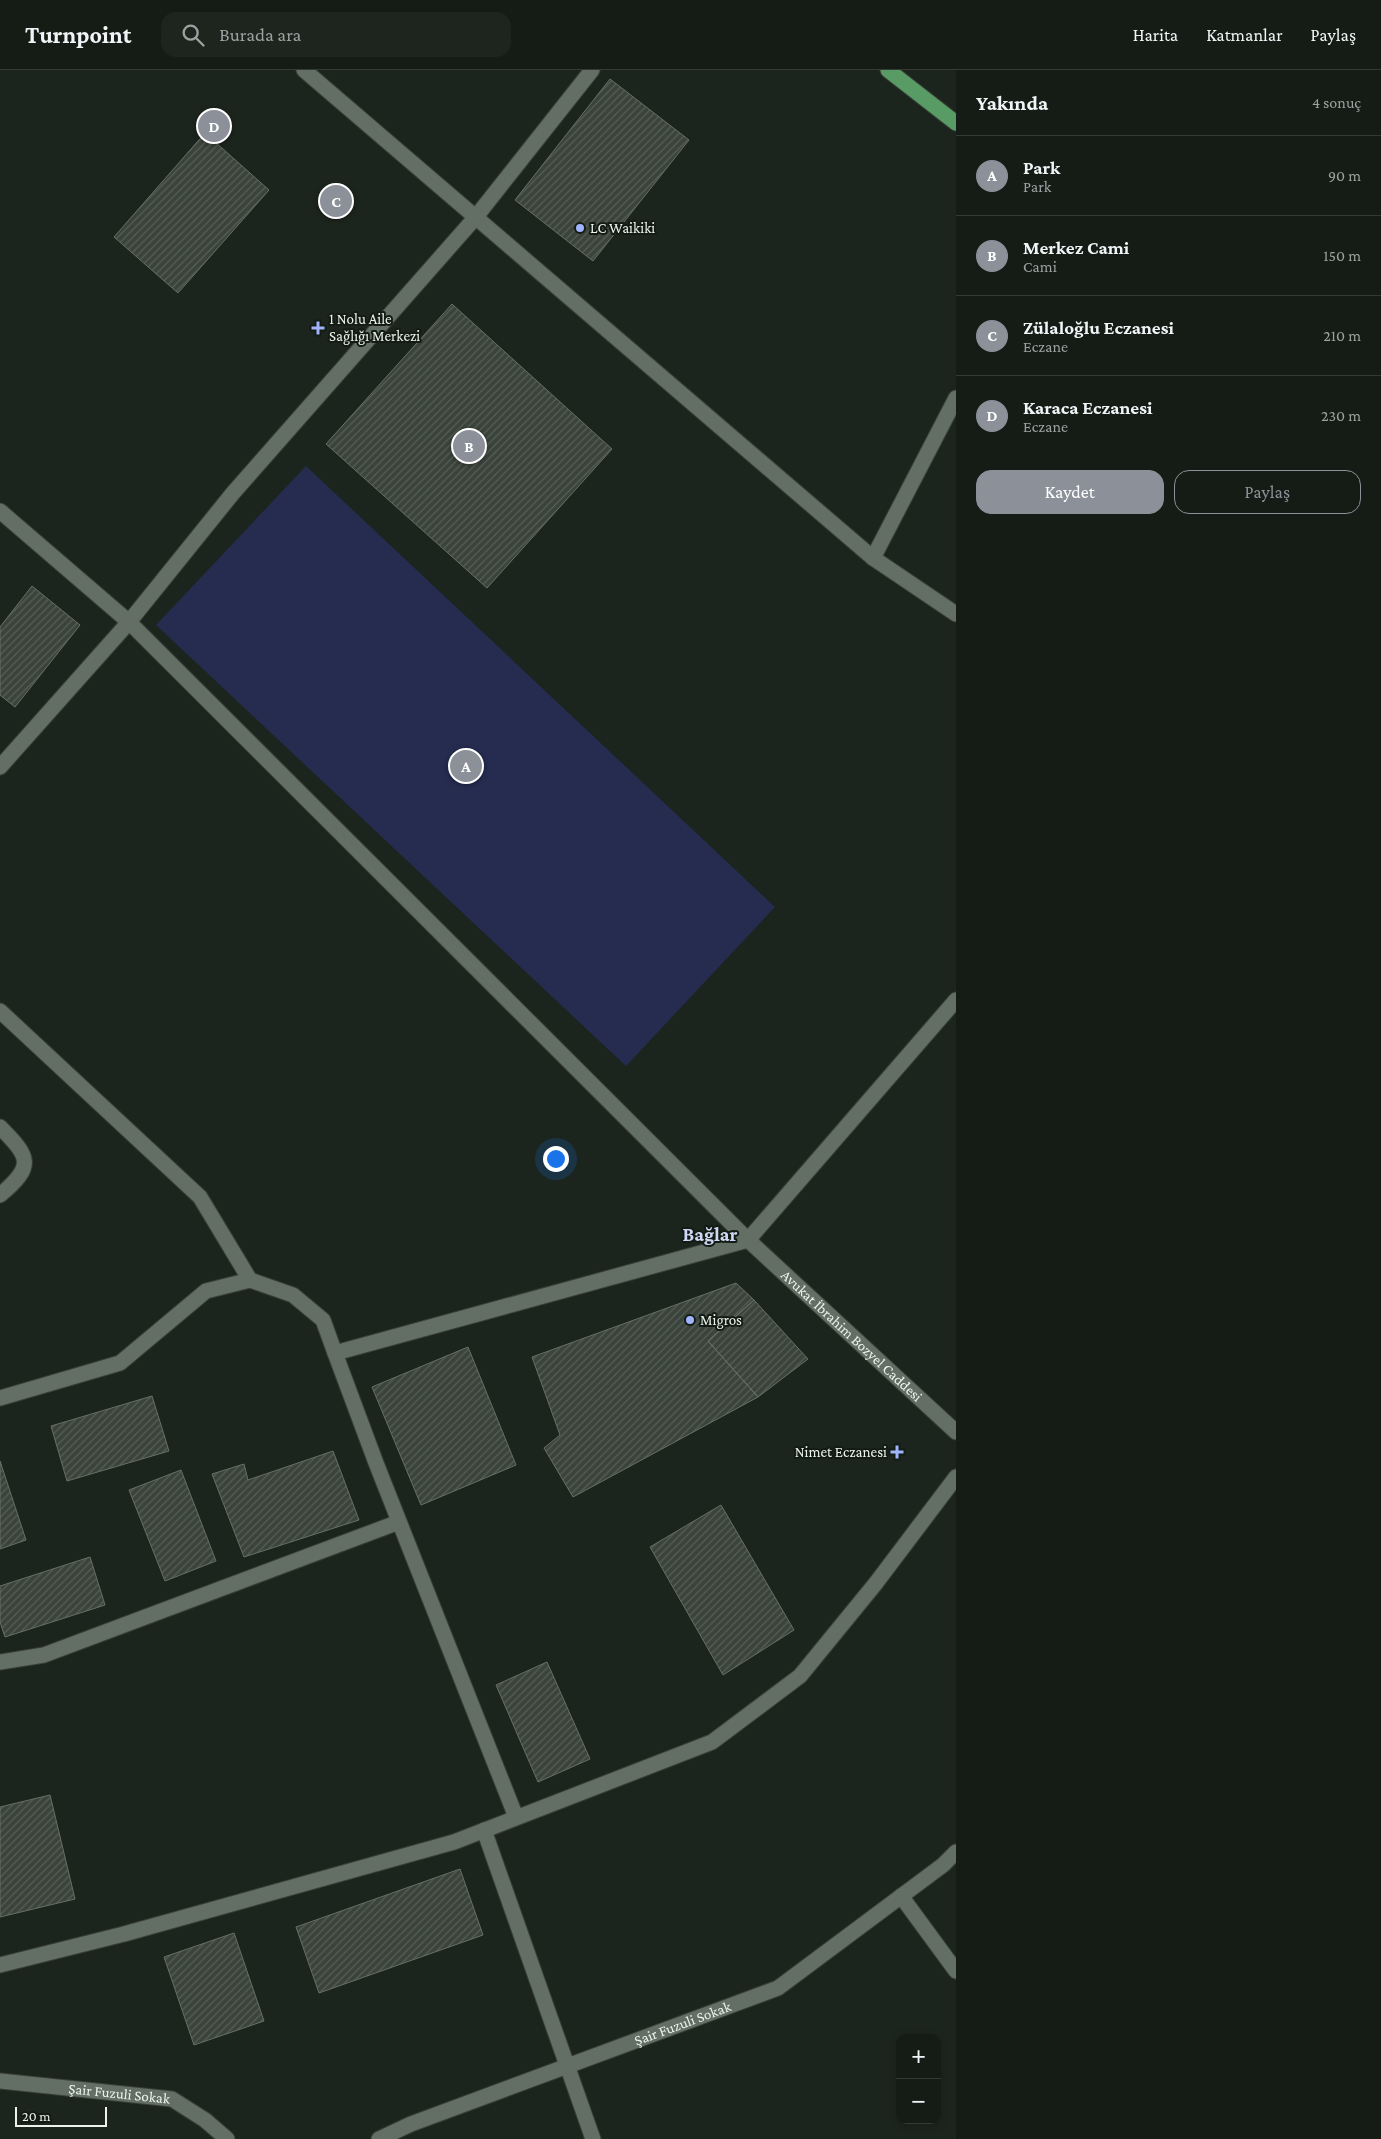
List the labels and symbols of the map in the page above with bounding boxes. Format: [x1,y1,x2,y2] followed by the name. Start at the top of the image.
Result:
[198,107,230,145] pin: D
[320,182,352,220] pin: C
[590,220,655,236] place label: LC Waikiki
[574,222,586,234] marker: LC Waikiki
[329,311,420,345] place label: 1 Nolu Aile Sağlığı Merkezi
[311,321,325,335] marker: 1 Nolu Aile Sağlığı Merkezi
[453,427,485,465] pin: B
[450,747,482,785] pin: A
[543,1146,569,1172] your location
[682,1223,738,1245] district label: Bağlar
[778,1267,926,1405] street label: Avukat İbrahim Bozyel Caddesi
[700,1312,742,1329] place label: Migros
[684,1314,696,1326] marker: Migros
[795,1444,887,1460] place label: Nimet Eczanesi
[891,1446,903,1458] marker: Nimet Eczanesi
[632,1998,734,2050] street label: Şair Fuzuli Sokak
[68,2080,172,2107] street label: Şair Fuzuli Sokak
[15,2104,108,2127] scale bar

